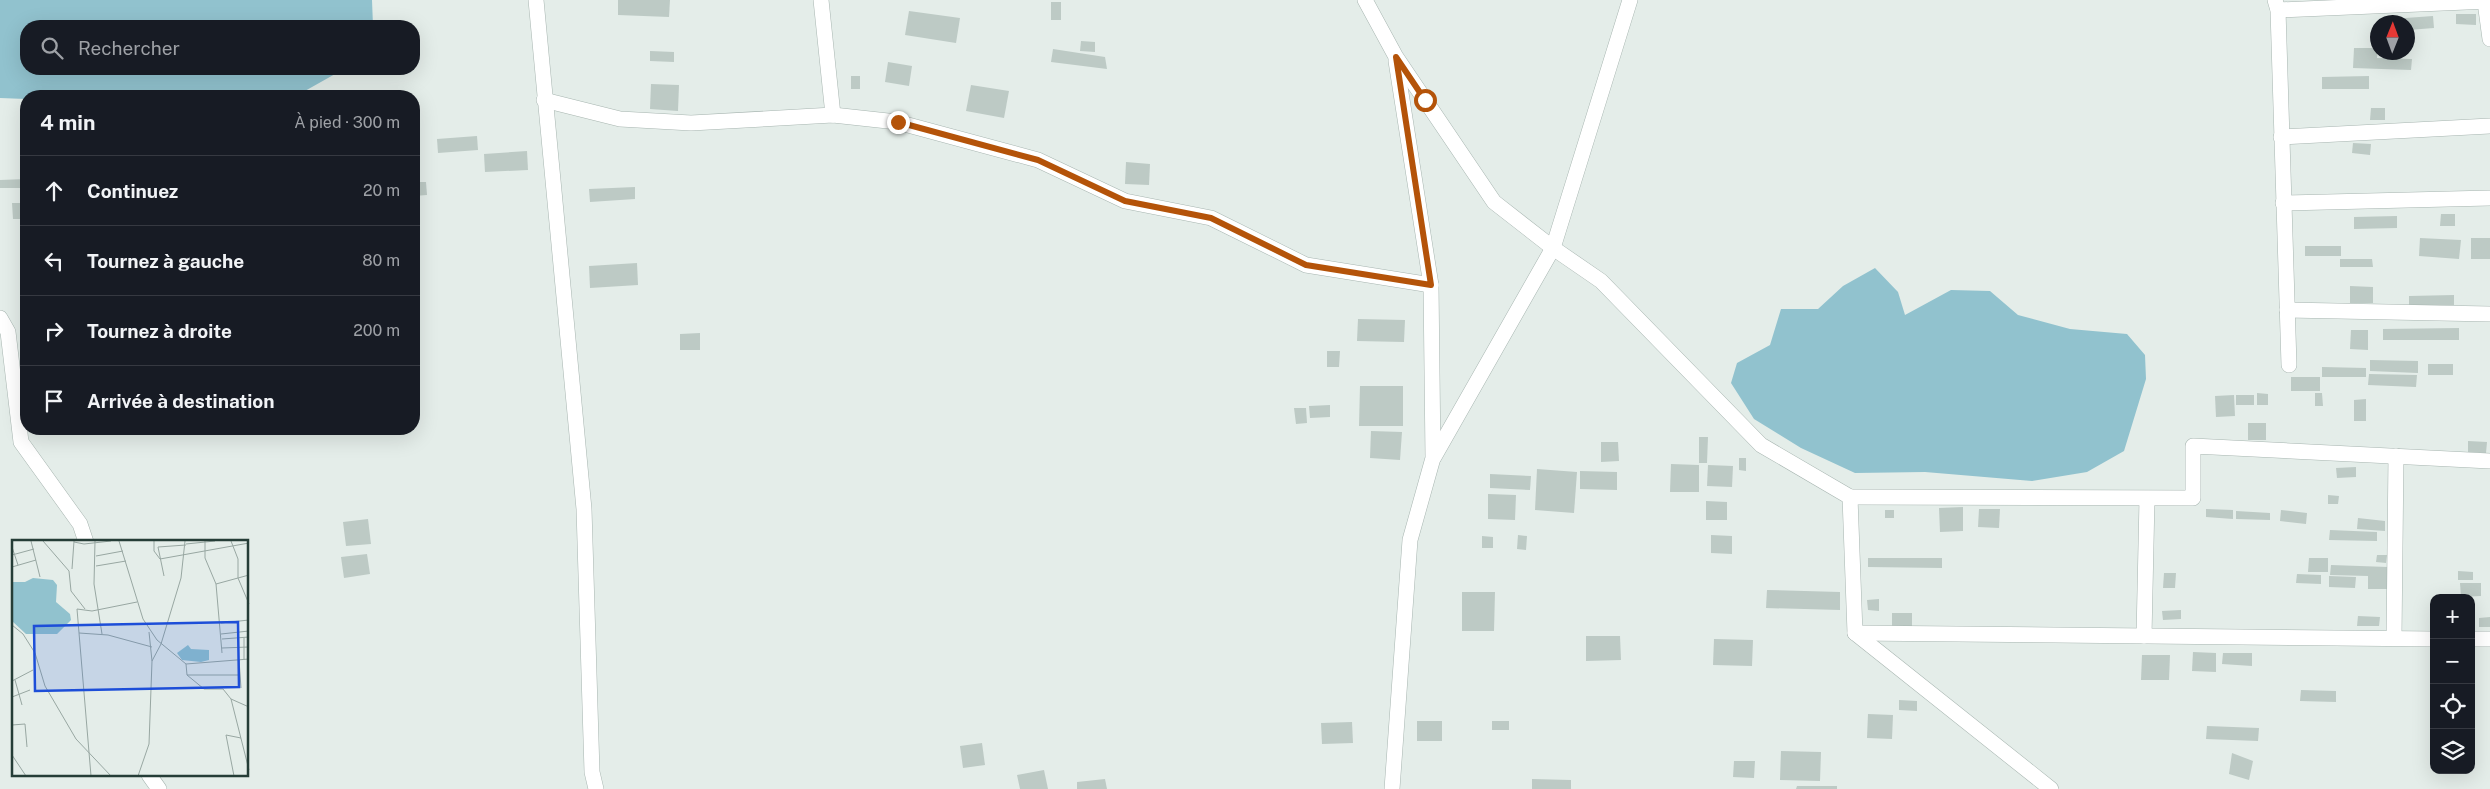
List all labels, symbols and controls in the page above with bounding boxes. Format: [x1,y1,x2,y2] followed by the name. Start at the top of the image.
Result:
[2370,15,2415,60] north arrow
[20,20,420,75] search box
[38,34,66,62] icon: search
[78,37,180,59] text: Rechercher
[1414,89,1437,112] route start
[40,110,95,135] text: 4 min
[887,111,910,134] route end
[294,113,400,132] text: À pied · 300 m
[40,177,68,205] icon: ahead
[87,180,178,202] text: Continuez
[363,181,400,200] text: 20 m
[40,247,68,275] icon: left
[87,250,244,272] text: Tournez à gauche
[362,251,400,270] text: 80 m
[40,317,68,345] icon: right
[87,320,232,342] text: Tournez à droite
[353,321,400,340] text: 200 m
[40,387,68,415] icon: arrive
[87,390,275,412] text: Arrivée à destination
[12,540,249,776] inset map
[2430,594,2475,774] map controls
[2430,594,2475,639] button: +
[2430,639,2475,684] button: −
[2430,684,2475,729] button: locate
[2430,729,2475,774] button: layers

